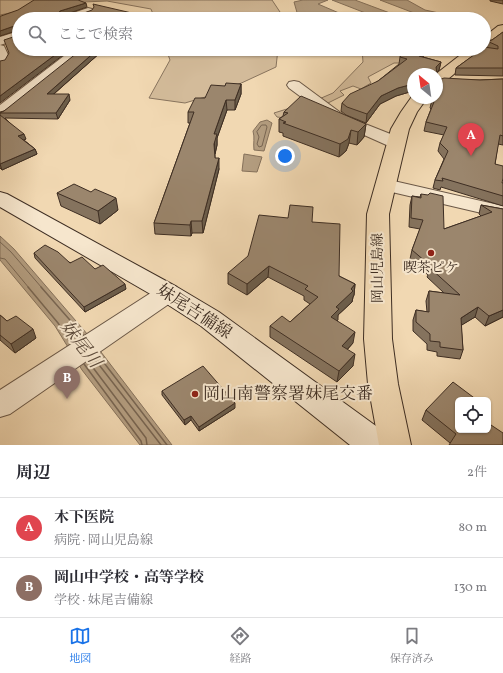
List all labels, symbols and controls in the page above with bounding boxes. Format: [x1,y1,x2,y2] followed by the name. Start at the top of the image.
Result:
[12,12,491,56] search box
[26,23,48,45] icon: search
[58,25,133,46] text: ここで検索
[407,68,443,104] north arrow
[458,123,484,156] pin: A
[275,146,295,166] your location
[369,233,388,303] street label: 岡山児島線
[426,248,436,258] marker: 喫茶ピケ
[403,259,459,278] place label: 喫茶ピケ
[152,279,236,345] street label: 妹尾吉備線
[54,316,108,376] water label: 妹尾川
[54,366,80,399] pin: B
[203,383,373,406] place label: 岡山南警察署妹尾交番
[190,389,200,399] marker: 岡山南警察署妹尾交番
[455,397,491,433] map controls
[455,397,491,433] button: locate
[16,462,50,485] text: 周辺
[467,464,487,482] text: 2件
[54,508,114,529] text: 木下医院
[24,519,34,537] text: A
[458,519,487,537] text: 80 m
[54,532,153,550] text: 病院 · 岡山児島線
[54,568,204,589] text: 岡山中学校・高等学校
[25,579,33,597] text: B
[454,579,487,597] text: 130 m
[54,592,153,610] text: 学校 · 妹尾吉備線
[69,625,91,667] tab: 地図
[229,625,251,667] tab: 経路
[390,625,434,667] tab: 保存済み

